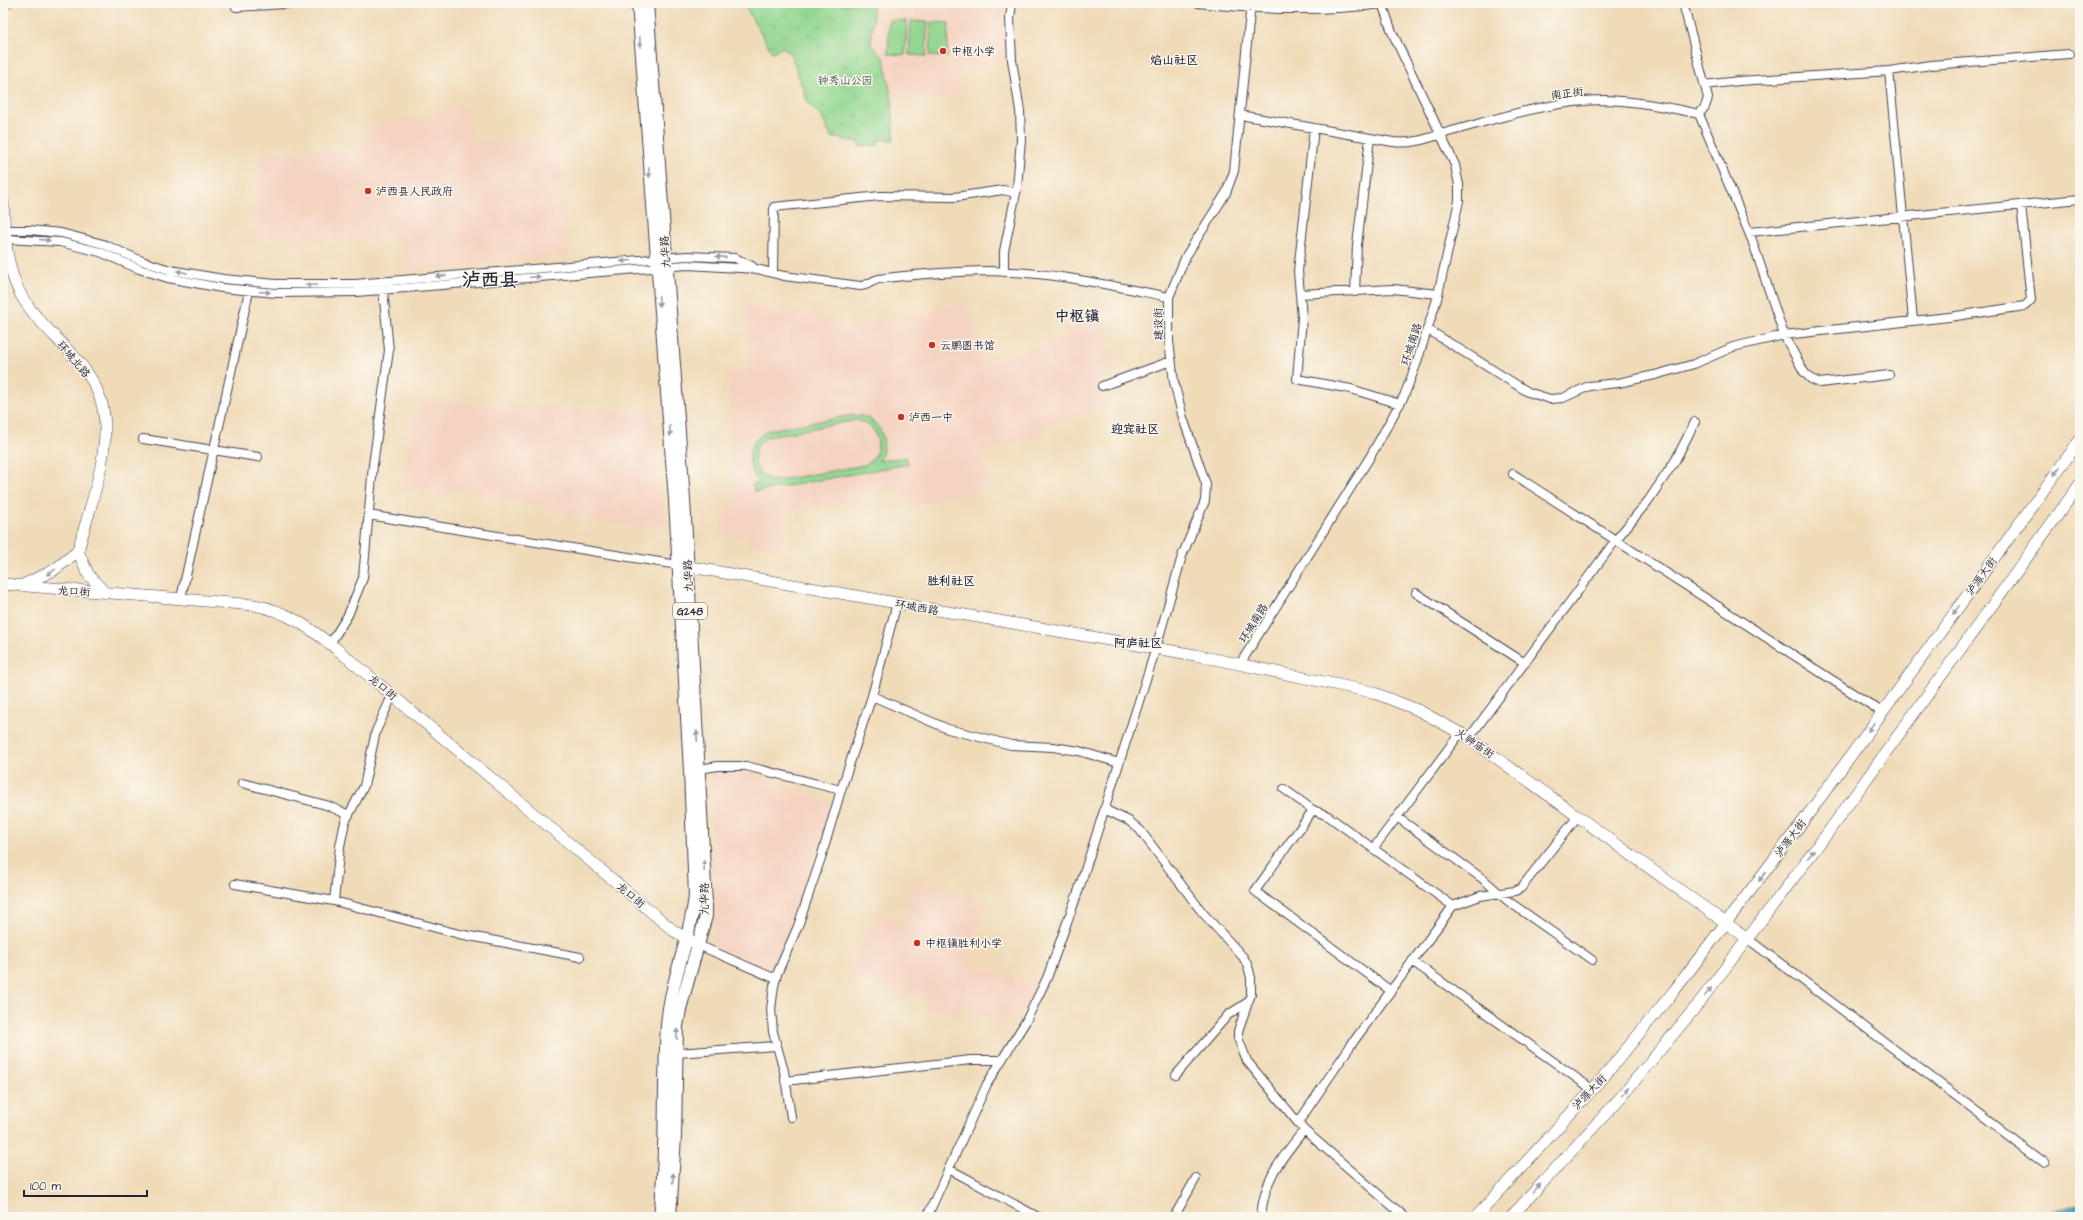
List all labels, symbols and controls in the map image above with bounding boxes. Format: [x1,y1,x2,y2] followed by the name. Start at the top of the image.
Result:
[637,36,644,48] one-way arrow
[951,44,995,59] place label: 中枢小学
[938,46,948,56] marker: 中枢小学
[1150,52,1198,69] district label: 焰山社区
[818,73,873,88] park label: 钟秀山公园
[1550,84,1585,103] street label: 南正街
[646,166,653,178] one-way arrow
[376,184,453,199] place label: 泸西县人民政府
[363,186,373,196] marker: 泸西县人民政府
[657,235,674,269] street label: 九华路
[39,237,51,243] one-way arrow
[715,254,727,260] one-way arrow
[620,258,632,265] one-way arrow
[461,267,519,294] district label: 泸西县
[176,269,188,275] one-way arrow
[435,273,447,280] one-way arrow
[529,274,541,281] one-way arrow
[304,282,317,288] one-way arrow
[259,289,271,296] one-way arrow
[656,295,663,307] one-way arrow
[1054,306,1100,327] district label: 中枢镇
[1151,306,1166,341] street label: 建设街
[1398,321,1425,367] street label: 环城南路
[54,338,94,381] street label: 环城北路
[940,338,995,353] place label: 云鹏图书馆
[927,340,937,350] marker: 云鹏图书馆
[909,410,953,425] place label: 泸西一中
[896,412,906,422] marker: 泸西一中
[1111,421,1159,438] district label: 迎宾社区
[666,425,673,437] one-way arrow
[2053,466,2061,476] one-way arrow
[1962,553,2001,599] street label: 泸源大街
[680,559,697,593] street label: 九华路
[46,568,56,576] one-way arrow
[927,573,975,590] district label: 胜利社区
[57,583,92,600] street label: 龙口街
[894,596,940,619] street label: 环城西路
[1235,601,1271,646] street label: 环城南路
[673,603,707,619] road number: G248
[1952,605,1960,616] one-way arrow
[1114,635,1162,652] district label: 阿庐社区
[365,671,401,704] street label: 龙口街
[1867,721,1875,732] one-way arrow
[1452,725,1498,762] street label: 火神庙街
[694,729,700,742] one-way arrow
[1771,815,1810,860] street label: 泸源大街
[1807,849,1816,860] one-way arrow
[700,860,707,872] one-way arrow
[1758,872,1766,882] one-way arrow
[613,879,649,912] street label: 龙口街
[697,883,712,916] street label: 九华路
[925,936,1002,951] place label: 中枢镇胜利小学
[912,938,922,948] marker: 中枢镇胜利小学
[1703,986,1712,997] one-way arrow
[674,1027,680,1040] one-way arrow
[1569,1070,1611,1114] street label: 泸源大街
[1621,1087,1630,1098] one-way arrow
[24,1172,147,1198] scale bar
[670,1172,677,1184] one-way arrow
[30,1178,61,1195] text: 100 m
[1533,1183,1542,1193] one-way arrow

